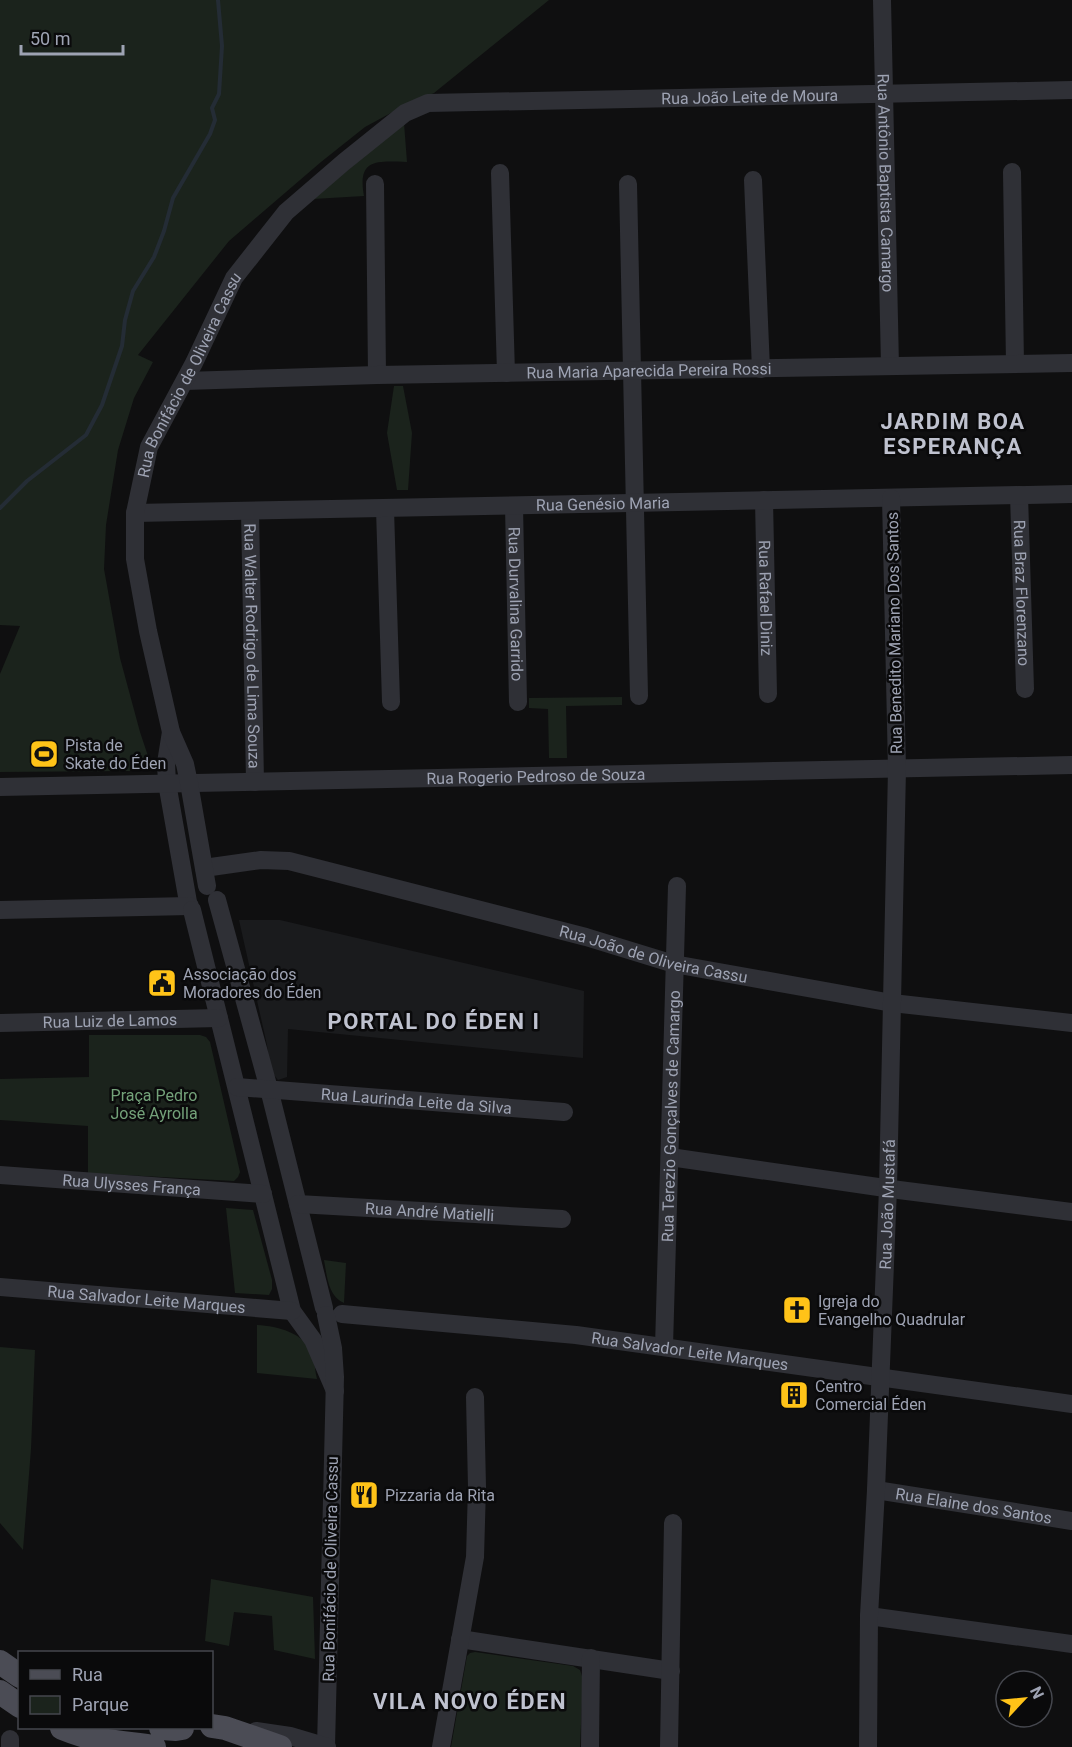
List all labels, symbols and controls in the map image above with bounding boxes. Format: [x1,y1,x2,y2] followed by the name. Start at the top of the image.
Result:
[21,18,123,56] scale bar
[30,28,70,49] text: 50 m
[874,73,897,293] street label: Rua Antônio Baptista Camargo
[661,86,838,108] street label: Rua João Leite de Moura
[134,268,245,479] street label: Rua Bonifácio de Oliveira Cassu
[526,359,772,382] street label: Rua Maria Aparecida Pereira Rossi
[880,409,1026,459] district label: JARDIM BOA ESPERANÇA
[536,493,670,515] street label: Rua Genésio Maria
[883,512,906,754] street label: Rua Benedito Mariano Dos Santos
[1010,520,1033,666] street label: Rua Braz Florenzano
[240,523,264,769] street label: Rua Walter Rodrigo de Lima Souza
[504,527,527,681] street label: Rua Durvalina Garrido
[755,540,776,656] street label: Rua Rafael Diniz
[65,736,166,773] place label: Pista de Skate do Éden
[28,738,60,770] sports icon: Pista de Skate do Éden
[426,765,646,788] street label: Rua Rogerio Pedroso de Souza
[557,922,749,987] street label: Rua João de Oliveira Cassu
[183,965,321,1002] place label: Associação dos Moradores do Éden
[146,967,178,999] public building icon: Associação dos Moradores do Éden
[658,990,684,1242] street label: Rua Terezio Gonçalves de Camargo
[328,1009,540,1034] district label: PORTAL DO ÉDEN I
[43,1010,177,1032] street label: Rua Luiz de Lamos
[320,1084,513,1118] street label: Rua Laurinda Leite da Silva
[110,1086,198,1123] park label: Praça Pedro José Ayrolla
[876,1139,899,1270] street label: Rua João Mustafá
[62,1171,202,1199] street label: Rua Ulysses França
[365,1199,495,1225] street label: Rua André Matielli
[47,1282,246,1317] street label: Rua Salvador Leite Marques
[818,1292,966,1329] place label: Igreja do Evangelho Quadrular
[781,1294,813,1326] church icon: Igreja do Evangelho Quadrular
[590,1328,790,1374] street label: Rua Salvador Leite Marques
[815,1377,926,1414] place label: Centro Comercial Éden
[778,1379,810,1411] building icon: Centro Comercial Éden
[319,1456,342,1682] street label: Rua Bonifácio de Oliveira Cassu
[348,1479,380,1511] restaurant icon: Pizzaria da Rita
[894,1484,1053,1528] street label: Rua Elaine dos Santos
[385,1486,495,1505] place label: Pizzaria da Rita
[18,1651,213,1729] legend
[72,1664,103,1685] text: Rua
[994,1669,1054,1729] north arrow
[1026,1683,1048,1702] text: N
[373,1689,567,1714] district label: VILA NOVO ÉDEN
[72,1694,129,1715] text: Parque

